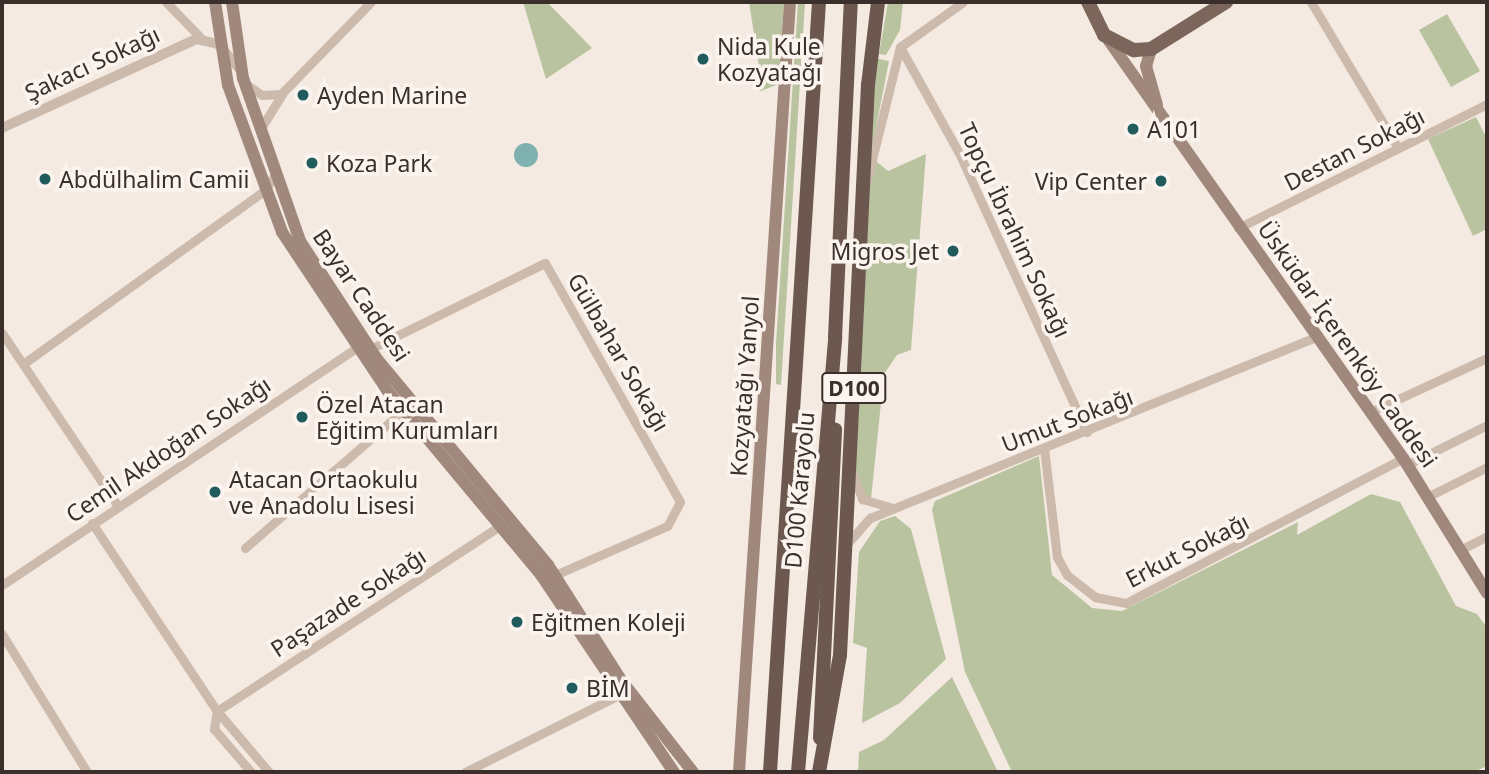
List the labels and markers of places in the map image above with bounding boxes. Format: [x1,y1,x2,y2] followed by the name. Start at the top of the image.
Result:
[717,32,822,86] place label: Nida Kule Kozyatağı
[695,51,711,67] marker: Nida Kule Kozyatağı
[317,81,467,109] place label: Ayden Marine
[295,87,311,103] marker: Ayden Marine
[1147,115,1201,143] place label: A101
[1125,121,1141,137] marker: A101
[326,149,432,177] place label: Koza Park
[304,155,320,171] marker: Koza Park
[59,165,249,193] place label: Abdülhalim Camii
[1035,167,1147,195] place label: Vip Center
[37,171,53,187] marker: Abdülhalim Camii
[1153,173,1169,189] marker: Vip Center
[831,237,939,265] place label: Migros Jet
[945,243,961,259] marker: Migros Jet
[316,390,499,444] place label: Özel Atacan Eğitim Kurumları
[294,409,310,425] marker: Özel Atacan Eğitim Kurumları
[229,465,418,519] place label: Atacan Ortaokulu ve Anadolu Lisesi
[207,484,223,500] marker: Atacan Ortaokulu ve Anadolu Lisesi
[531,608,686,636] place label: Eğitmen Koleji
[509,614,525,630] marker: Eğitmen Koleji
[586,674,630,702] place label: BİM
[564,680,580,696] marker: BİM

